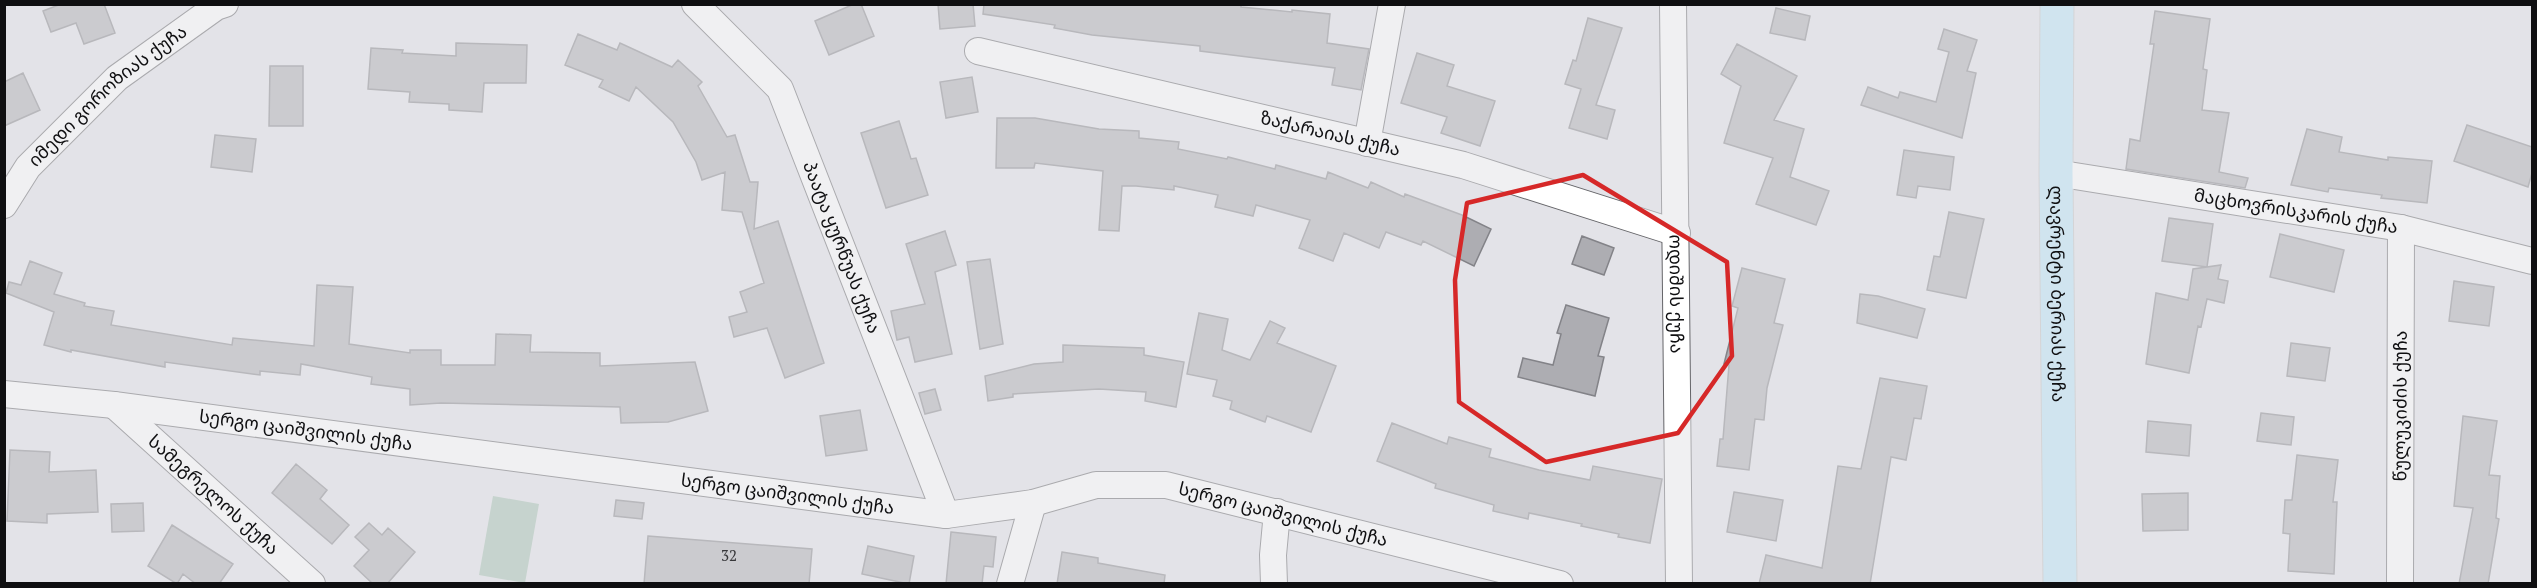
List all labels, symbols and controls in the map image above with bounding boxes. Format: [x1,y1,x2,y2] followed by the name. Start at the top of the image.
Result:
[22,19,191,171] street label: იმედი გოროზიას ქუჩა
[1258,105,1403,161] street label: ზაქარაიას ქუჩა
[798,157,887,336] street label: პაატა ყურწუას ქუჩა
[2193,182,2400,238] street label: მაცხოვრისკარის ქუჩა
[2045,185,2071,403] street label: ლავრენტი ბერიას ქუჩა
[1664,234,1690,354] street label: ოდიშის ქუჩა
[2387,330,2412,482] street label: წულუკიძის ქუჩა
[198,403,414,455] street label: სერგო ცაიშვილის ქუჩა
[143,429,285,560] street label: სამეგრელოს ქუჩა
[680,467,896,519] street label: სერგო ცაიშვილის ქუჩა
[1176,476,1391,551] street label: სერგო ცაიშვილის ქუჩა
[721,545,737,565] house number: 32

